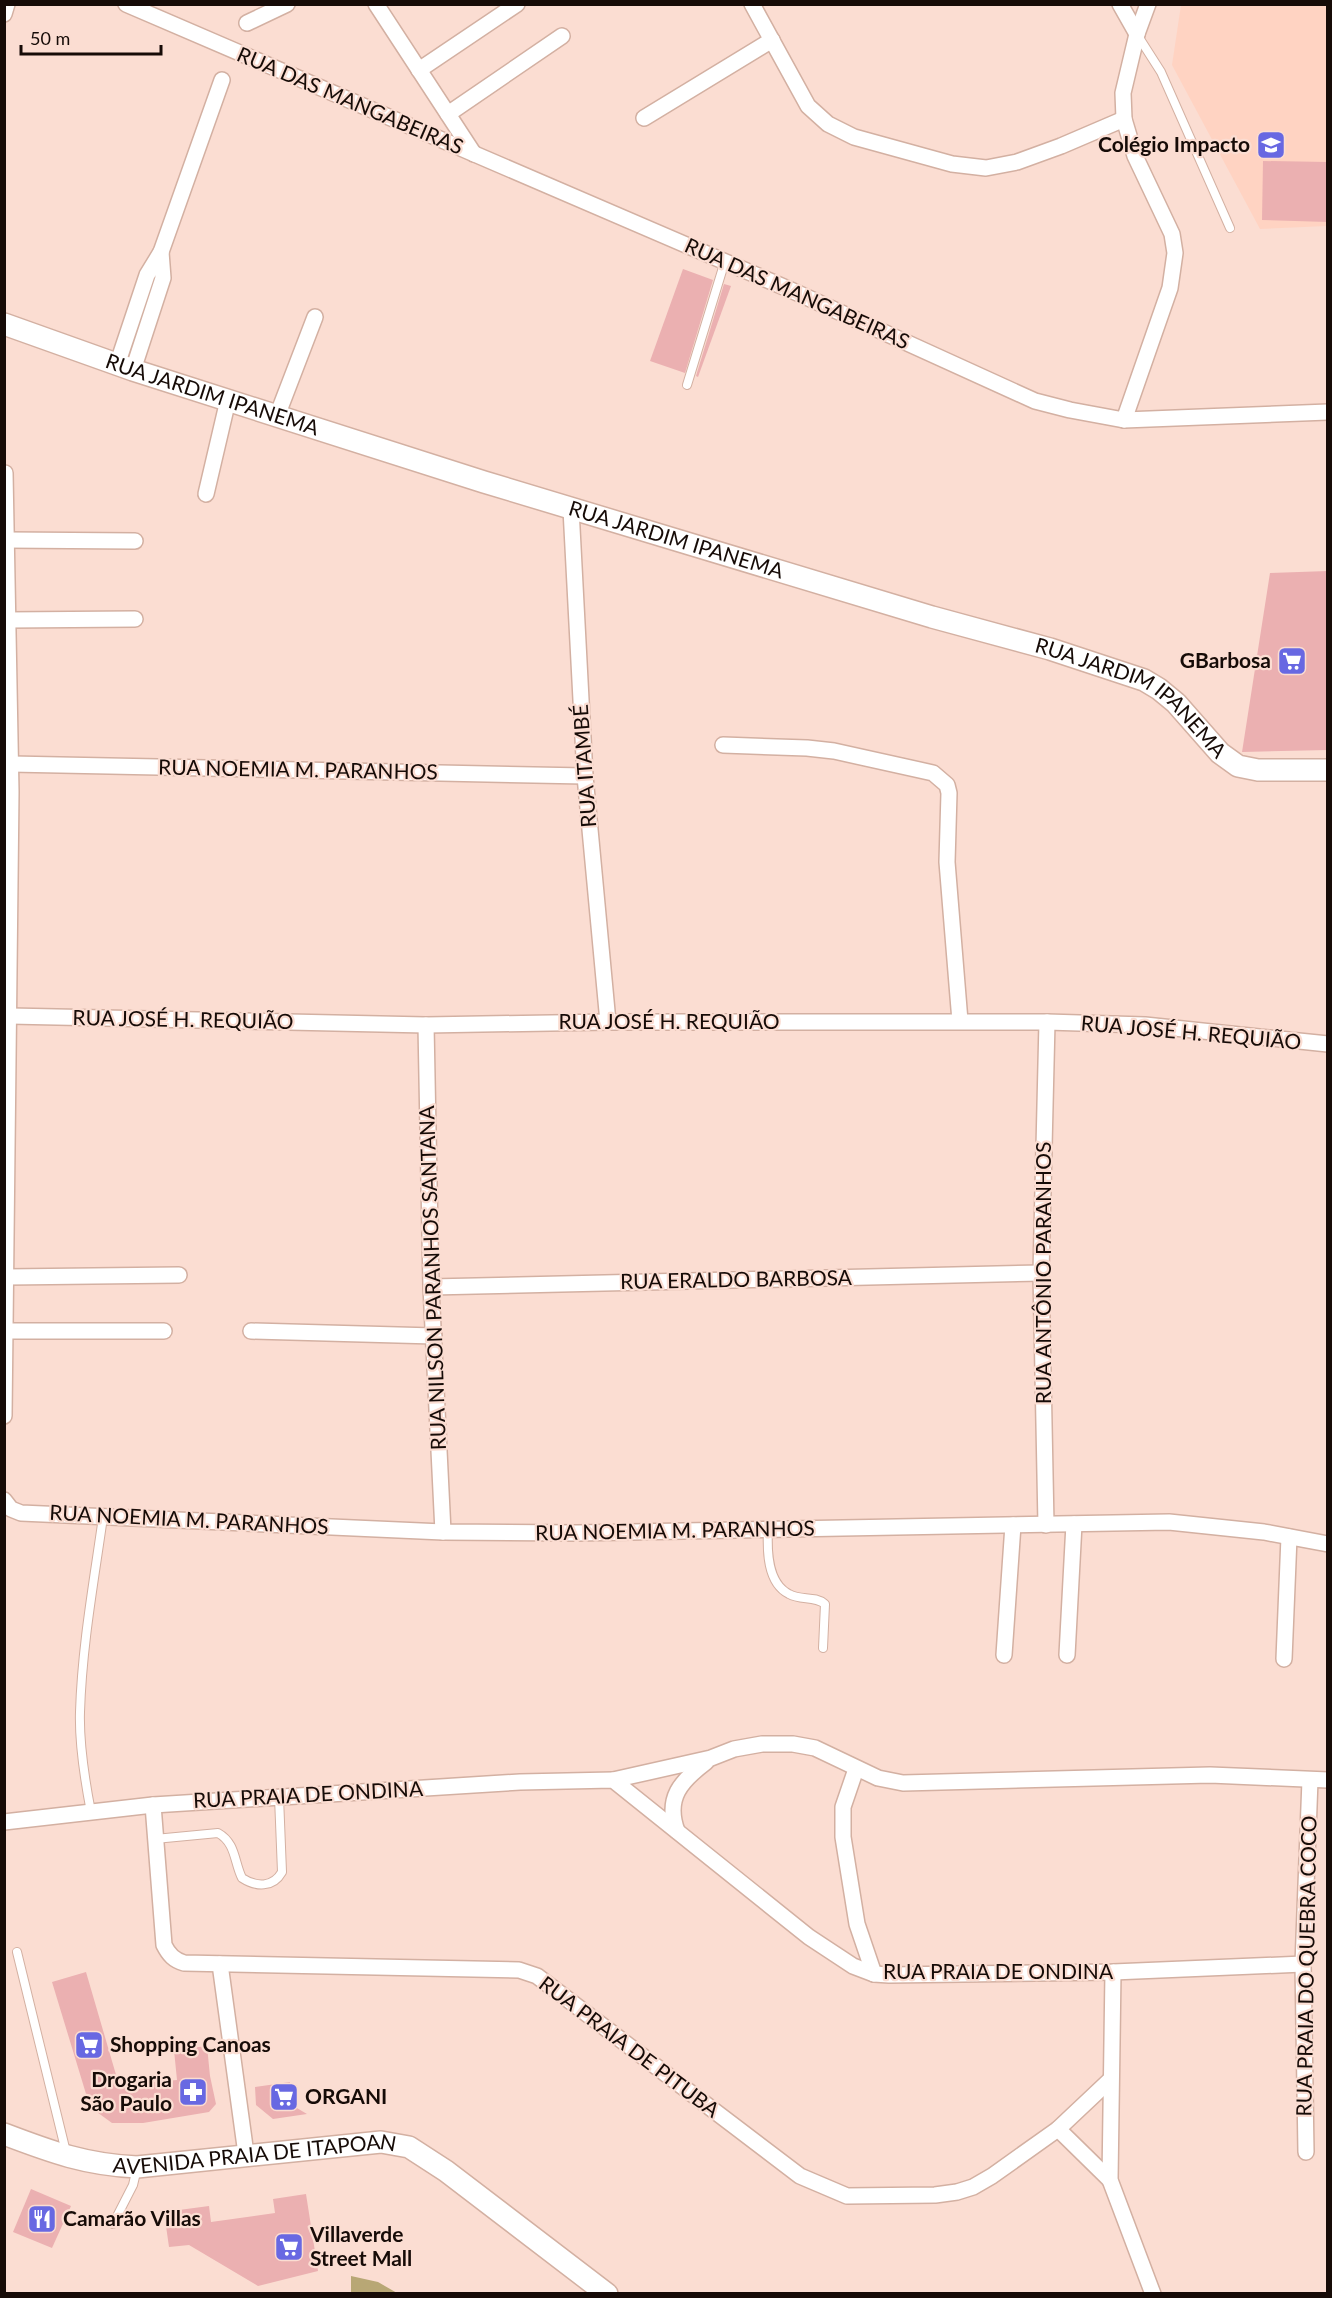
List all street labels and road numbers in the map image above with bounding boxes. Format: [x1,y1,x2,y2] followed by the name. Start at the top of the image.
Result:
[234,41,467,159] street label: RUA DAS MANGABEIRAS
[681,232,914,353] street label: RUA DAS MANGABEIRAS
[103,347,323,440] street label: RUA JARDIM IPANEMA
[566,494,788,583] street label: RUA JARDIM IPANEMA
[1033,632,1233,763] street label: RUA JARDIM IPANEMA
[567,704,600,828] street label: RUA ITAMBÉ
[158,754,438,783] street label: RUA NOEMIA M. PARANHOS
[72,1004,294,1033] street label: RUA JOSÉ H. REQUIÃO
[558,1008,780,1033] street label: RUA JOSÉ H. REQUIÃO
[1080,1009,1302,1054] street label: RUA JOSÉ H. REQUIÃO
[413,1104,450,1451] street label: RUA NILSON PARANHOS SANTANA
[1030,1142,1055,1404] street label: RUA ANTÔNIO PARANHOS
[620,1264,853,1293] street label: RUA ERALDO BARBOSA
[49,1499,329,1538] street label: RUA NOEMIA M. PARANHOS
[535,1515,815,1544] street label: RUA NOEMIA M. PARANHOS
[192,1775,424,1812] street label: RUA PRAIA DE ONDINA
[1290,1815,1321,2117] street label: RUA PRAIA DO QUEBRA COCO
[883,1958,1114,1983] street label: RUA PRAIA DE ONDINA
[535,1970,726,2122] street label: RUA PRAIA DE PITUBA
[112,2128,398,2178] street label: AVENIDA PRAIA DE ITAPOAN

